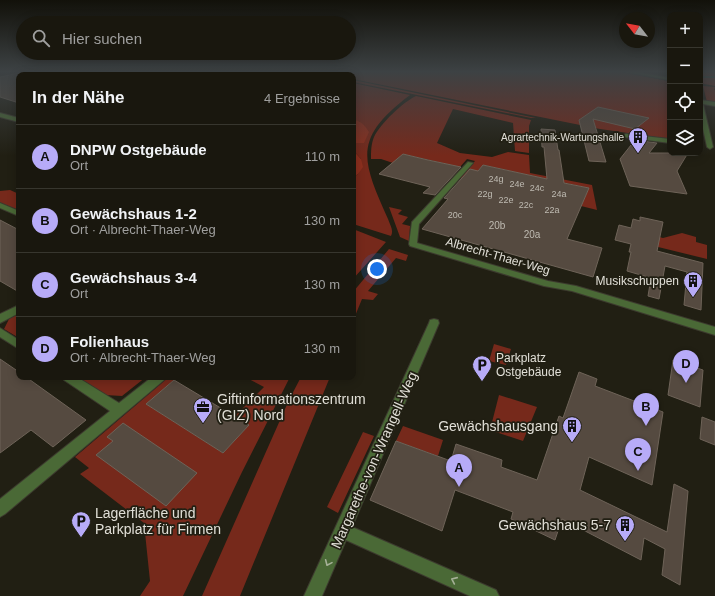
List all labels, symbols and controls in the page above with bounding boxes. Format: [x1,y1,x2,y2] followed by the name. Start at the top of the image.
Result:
[619,12,655,48] north arrow
[667,12,703,156] map controls
[667,12,703,48] button: +
[16,16,356,60] search box
[30,27,52,49] icon: search
[62,30,142,47] text: Hier suchen
[667,48,703,84] button: −
[667,84,703,120] button: locate
[32,88,125,107] text: In der Nähe
[264,91,340,106] text: 4 Ergebnisse
[667,120,703,156] button: layers
[627,126,649,154] building icon: Agrartechnik-Wartungshalle
[501,132,624,143] place label: Agrartechnik-Wartungshalle
[70,141,207,158] text: DNPW Ostgebäude
[40,149,50,164] text: A
[305,149,340,164] text: 110 m
[70,158,88,173] text: Ort
[488,174,504,184] house number: 24g
[509,179,525,189] house number: 24e
[530,183,545,193] house number: 24c
[477,189,493,199] house number: 22g
[551,189,567,199] house number: 24a
[498,195,514,205] house number: 22e
[519,200,534,210] house number: 22c
[70,205,197,222] text: Gewächshaus 1-2
[544,205,560,215] house number: 22a
[448,210,463,220] house number: 20c
[40,213,50,228] text: B
[304,213,340,228] text: 130 m
[489,220,506,231] house number: 20b
[70,222,216,237] text: Ort · Albrecht-Thaer-Weg
[524,229,541,240] house number: 20a
[444,234,552,278] street label: Albrecht-Thaer-Weg
[367,259,387,279] your location
[70,269,197,286] text: Gewächshaus 3-4
[682,270,704,298] building icon: Musikschuppen
[596,274,679,288] place label: Musikschuppen
[40,277,50,292] text: C
[304,277,340,292] text: 130 m
[70,286,88,301] text: Ort
[70,333,149,350] text: Folienhaus
[40,341,50,356] text: D
[304,341,340,356] text: 130 m
[70,350,216,365] text: Ort · Albrecht-Thaer-Weg
[673,350,699,383] pin: D
[496,351,562,379] place label: Parkplatz Ostgebäude
[471,354,493,382] parking icon: Parkplatz Ostgebäude
[328,369,420,551] street label: Margarethe-von-Wrangell-Weg
[217,391,366,423] place label: Giftinformationszentrum (GIZ) Nord
[633,393,659,426] pin: B
[192,396,214,424] office icon: Giftinformationszentrum (GIZ) Nord
[561,415,583,443] building icon: Gewächshausgang
[438,418,558,434] place label: Gewächshausgang
[625,438,651,471] pin: C
[446,454,472,487] pin: A
[95,505,221,537] place label: Lagerfläche und Parkplatz für Firmen
[70,510,92,538] parking icon: Lagerfläche und Parkplatz für Firmen
[614,514,636,542] building icon: Gewächshaus 5-7
[498,517,611,533] place label: Gewächshaus 5-7
[325,559,333,567] one-way arrow
[451,577,459,585] one-way arrow

